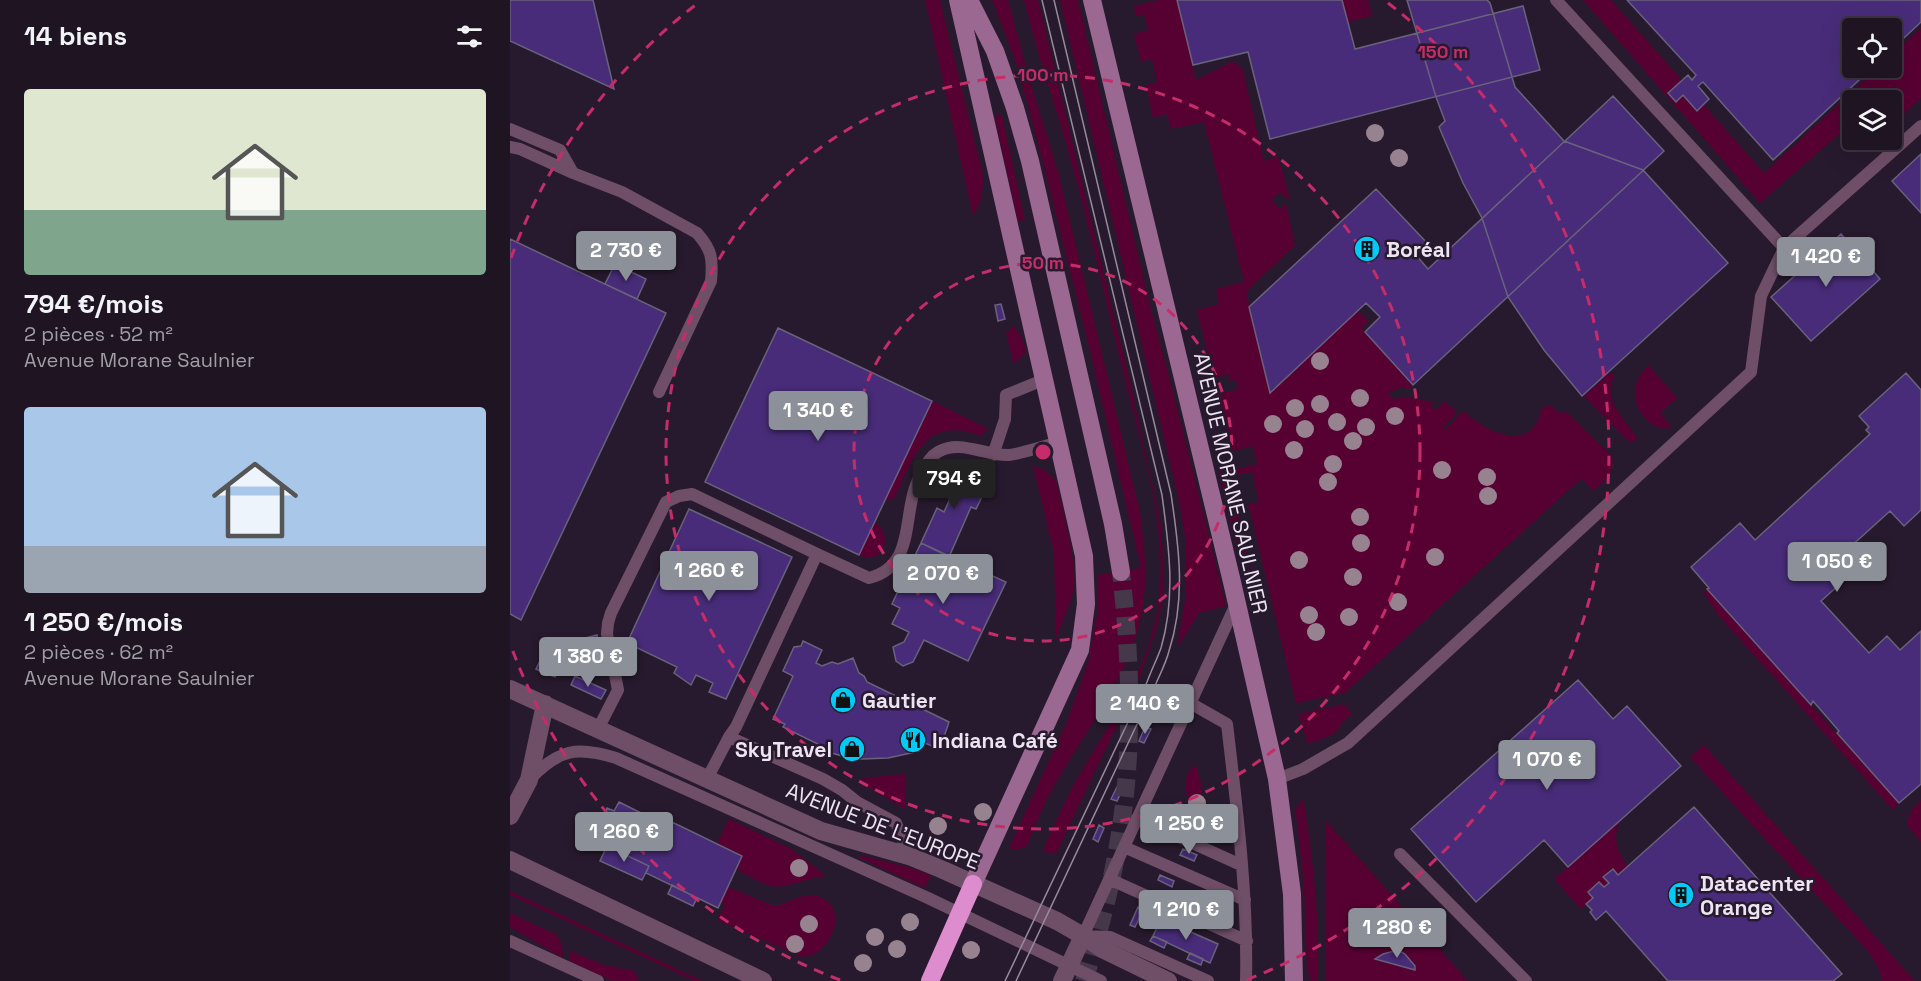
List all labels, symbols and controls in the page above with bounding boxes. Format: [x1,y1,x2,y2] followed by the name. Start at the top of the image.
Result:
[1842,18,1902,150] map controls
[1842,18,1902,78] button: locate
[24,19,127,53] text: 14 biens
[453,20,486,53] icon: filters
[1418,40,1468,63] text: 150 m
[1017,63,1069,86] text: 100 m
[1842,90,1902,150] button: layers
[201,128,309,236] icon: home
[571,231,681,282] pin: 2 730 €
[1352,234,1382,264] building icon: Boréal
[1386,236,1451,263] place label: Boréal
[590,237,662,263] text: 2 730 €
[1771,237,1881,288] pin: 1 420 €
[1791,243,1861,269] text: 1 420 €
[1022,251,1064,274] text: 50 m
[24,287,164,321] text: 794 €/mois
[24,321,173,347] text: 2 pièces · 52 m²
[24,347,255,373] text: Avenue Morane Saulnier
[1188,350,1274,616] street label: AVENUE MORANE SAULNIER
[763,391,873,442] pin: 1 340 €
[783,397,853,423] text: 1 340 €
[1033,442,1053,462] centre of rings
[201,446,309,554] icon: home
[912,459,996,510] pin: 794 €
[927,465,981,491] text: 794 €
[1782,542,1892,593] pin: 1 050 €
[1802,548,1872,574] text: 1 050 €
[654,551,764,602] pin: 1 260 €
[888,554,998,605] pin: 2 070 €
[674,557,744,583] text: 1 260 €
[907,560,979,586] text: 2 070 €
[24,605,183,639] text: 1 250 €/mois
[533,637,643,688] pin: 1 380 €
[24,639,173,665] text: 2 pièces · 62 m²
[553,643,623,669] text: 1 380 €
[24,665,255,691] text: Avenue Morane Saulnier
[1090,684,1200,735] pin: 2 140 €
[828,685,858,715] shop icon: Gautier
[862,687,936,714] place label: Gautier
[1110,690,1180,716] text: 2 140 €
[898,725,928,755] restaurant icon: Indiana Café
[932,727,1058,754] place label: Indiana Café
[837,734,867,764] shop icon: SkyTravel
[735,736,832,763] place label: SkyTravel
[1492,740,1602,791] pin: 1 070 €
[1512,746,1582,772] text: 1 070 €
[782,777,984,875] street label: AVENUE DE L'EUROPE
[1134,804,1244,855] pin: 1 250 €
[1154,810,1224,836] text: 1 250 €
[569,812,679,863] pin: 1 260 €
[589,818,659,844] text: 1 260 €
[1700,870,1814,921] place label: Datacenter Orange
[1666,880,1696,910] building icon: Datacenter Orange
[1131,890,1241,941] pin: 1 210 €
[1153,896,1219,922] text: 1 210 €
[1342,908,1452,959] pin: 1 280 €
[1362,914,1432,940] text: 1 280 €

